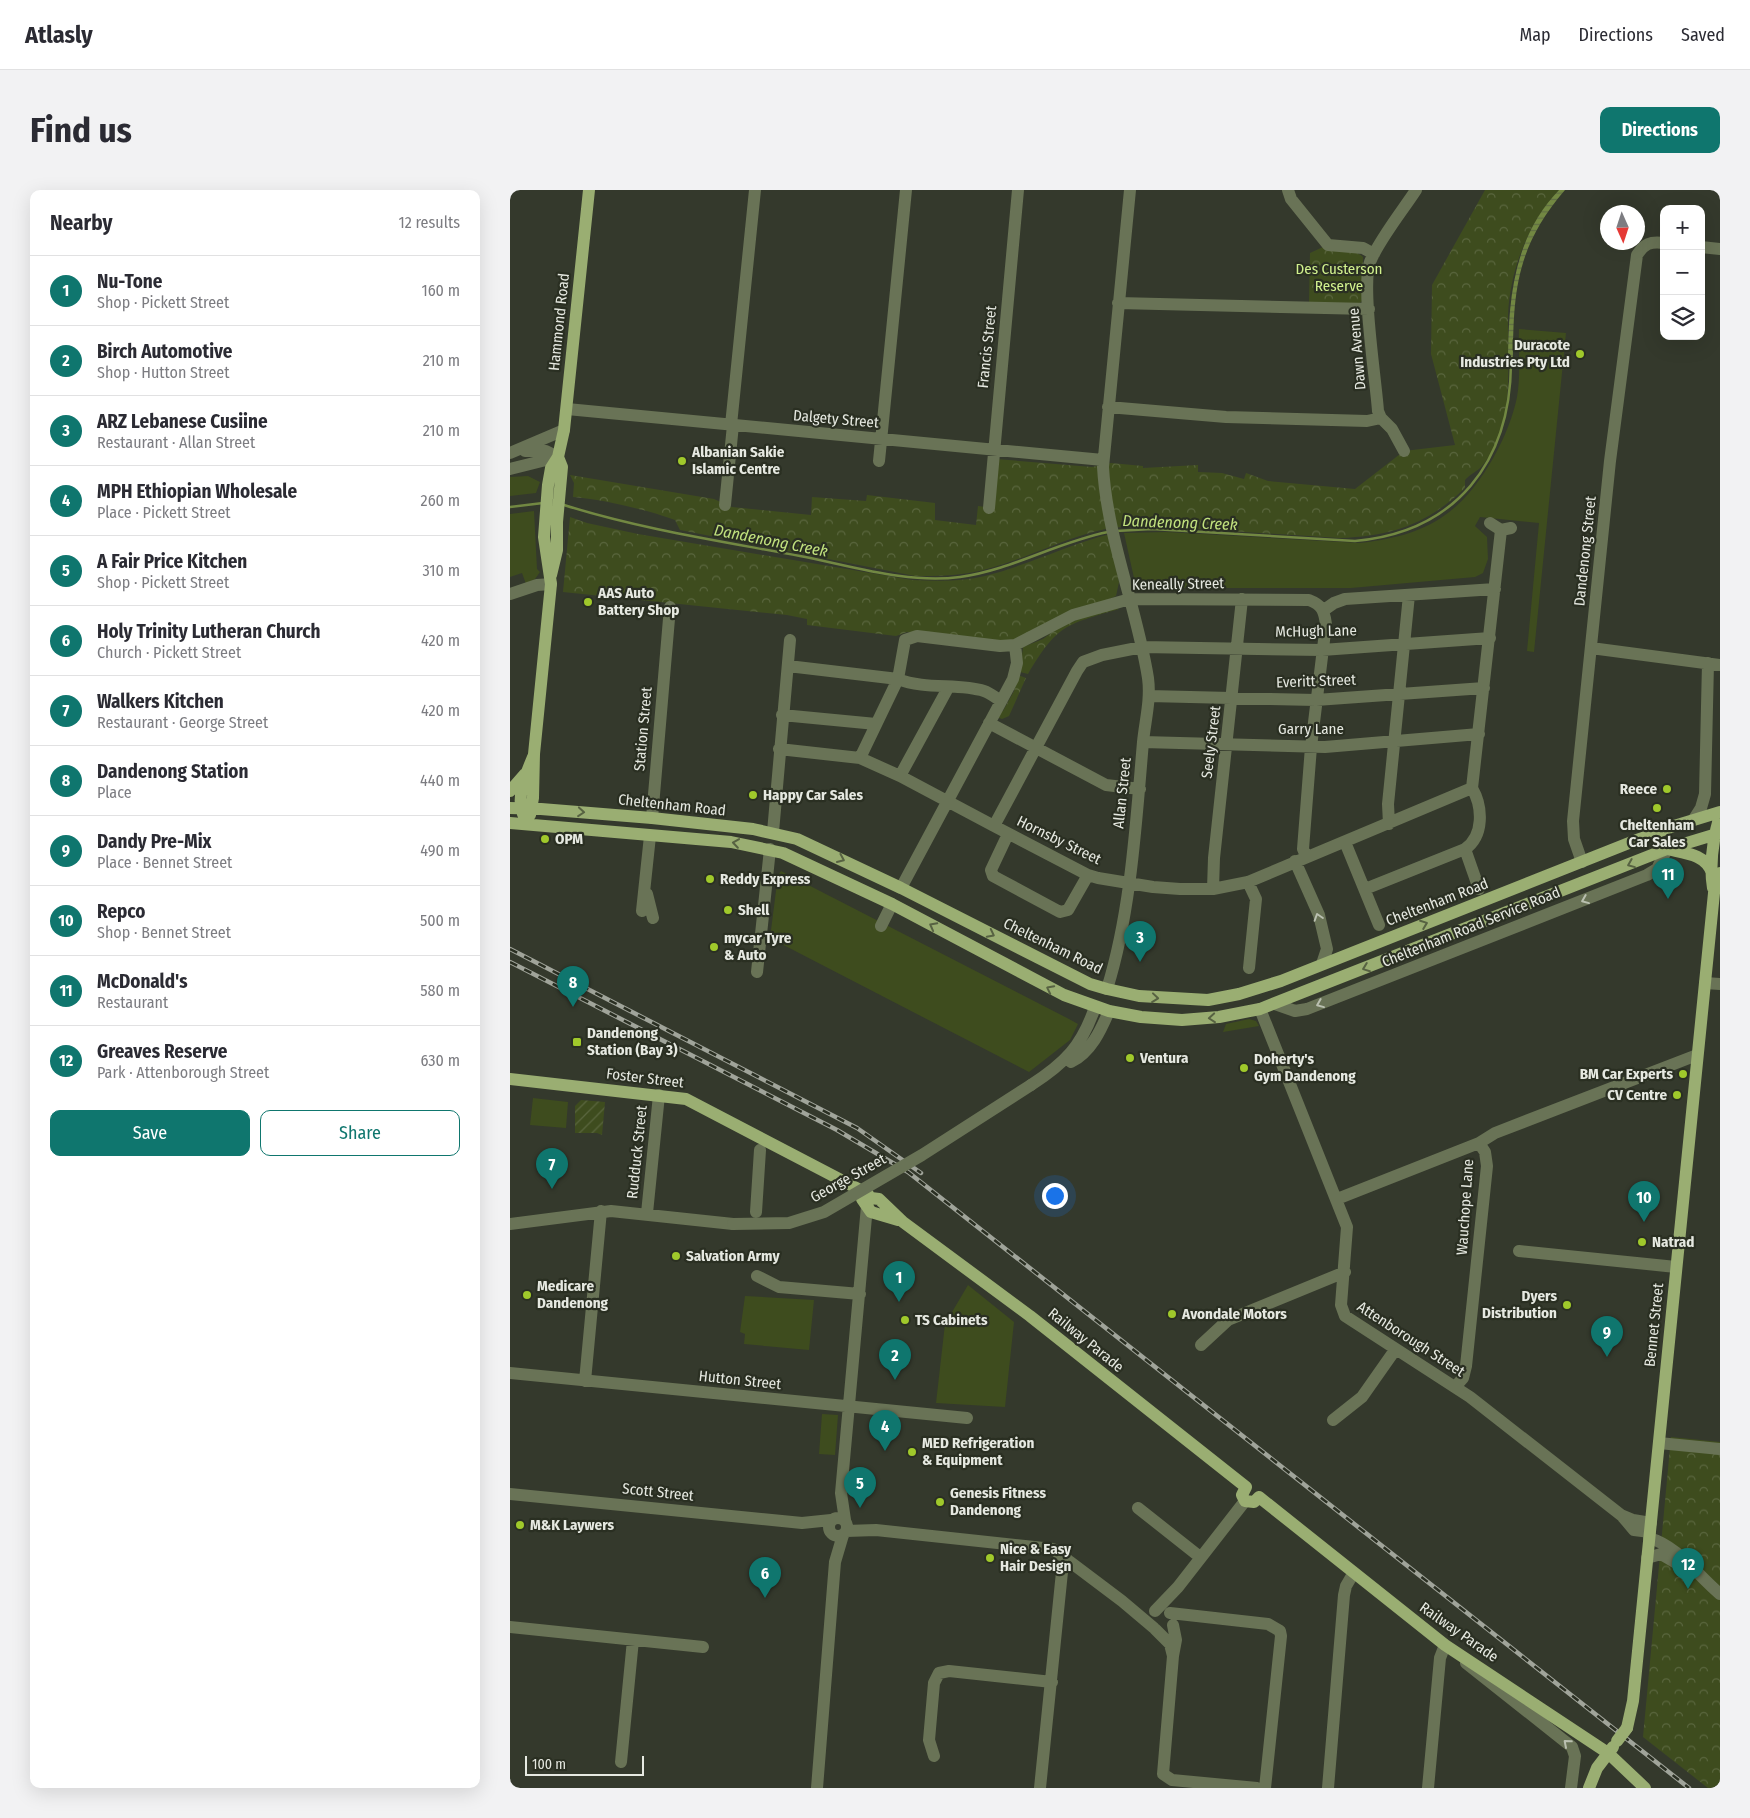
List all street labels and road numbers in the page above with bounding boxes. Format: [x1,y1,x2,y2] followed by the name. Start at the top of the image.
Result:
[545,272,573,372] street label: Hammond Road
[974,305,1000,389] street label: Francis Street
[1344,307,1370,391] street label: Dawn Avenue
[792,406,880,432] street label: Dalgety Street
[1570,495,1600,607] street label: Dandenong Street
[1132,574,1224,594] street label: Keneally Street
[1275,621,1357,641] street label: McHugh Lane
[1276,671,1356,691] street label: Everitt Street
[630,686,656,772] street label: Station Street
[1198,704,1224,779] street label: Seely Street
[1278,720,1344,738] street label: Garry Lane
[1109,756,1135,829] street label: Allan Street
[617,790,727,820] street label: Cheltenham Road
[1014,812,1104,868] street label: Hornsby Street
[1383,874,1491,930] street label: Cheltenham Road
[1379,883,1563,971] street label: Cheltenham Road Service Road
[1000,914,1106,978] street label: Cheltenham Road
[605,1064,685,1092] street label: Foster Street
[623,1104,651,1200] street label: Rudduck Street
[807,1150,889,1206] street label: George Street
[1453,1158,1477,1256] street label: Wauchope Lane
[1641,1282,1667,1368] street label: Bennet Street
[1354,1298,1468,1381] street label: Attenborough Street
[1045,1304,1127,1376] street label: Railway Parade
[698,1367,782,1393] street label: Hutton Street
[621,1479,695,1505] street label: Scott Street
[1416,1598,1502,1666] street label: Railway Parade

